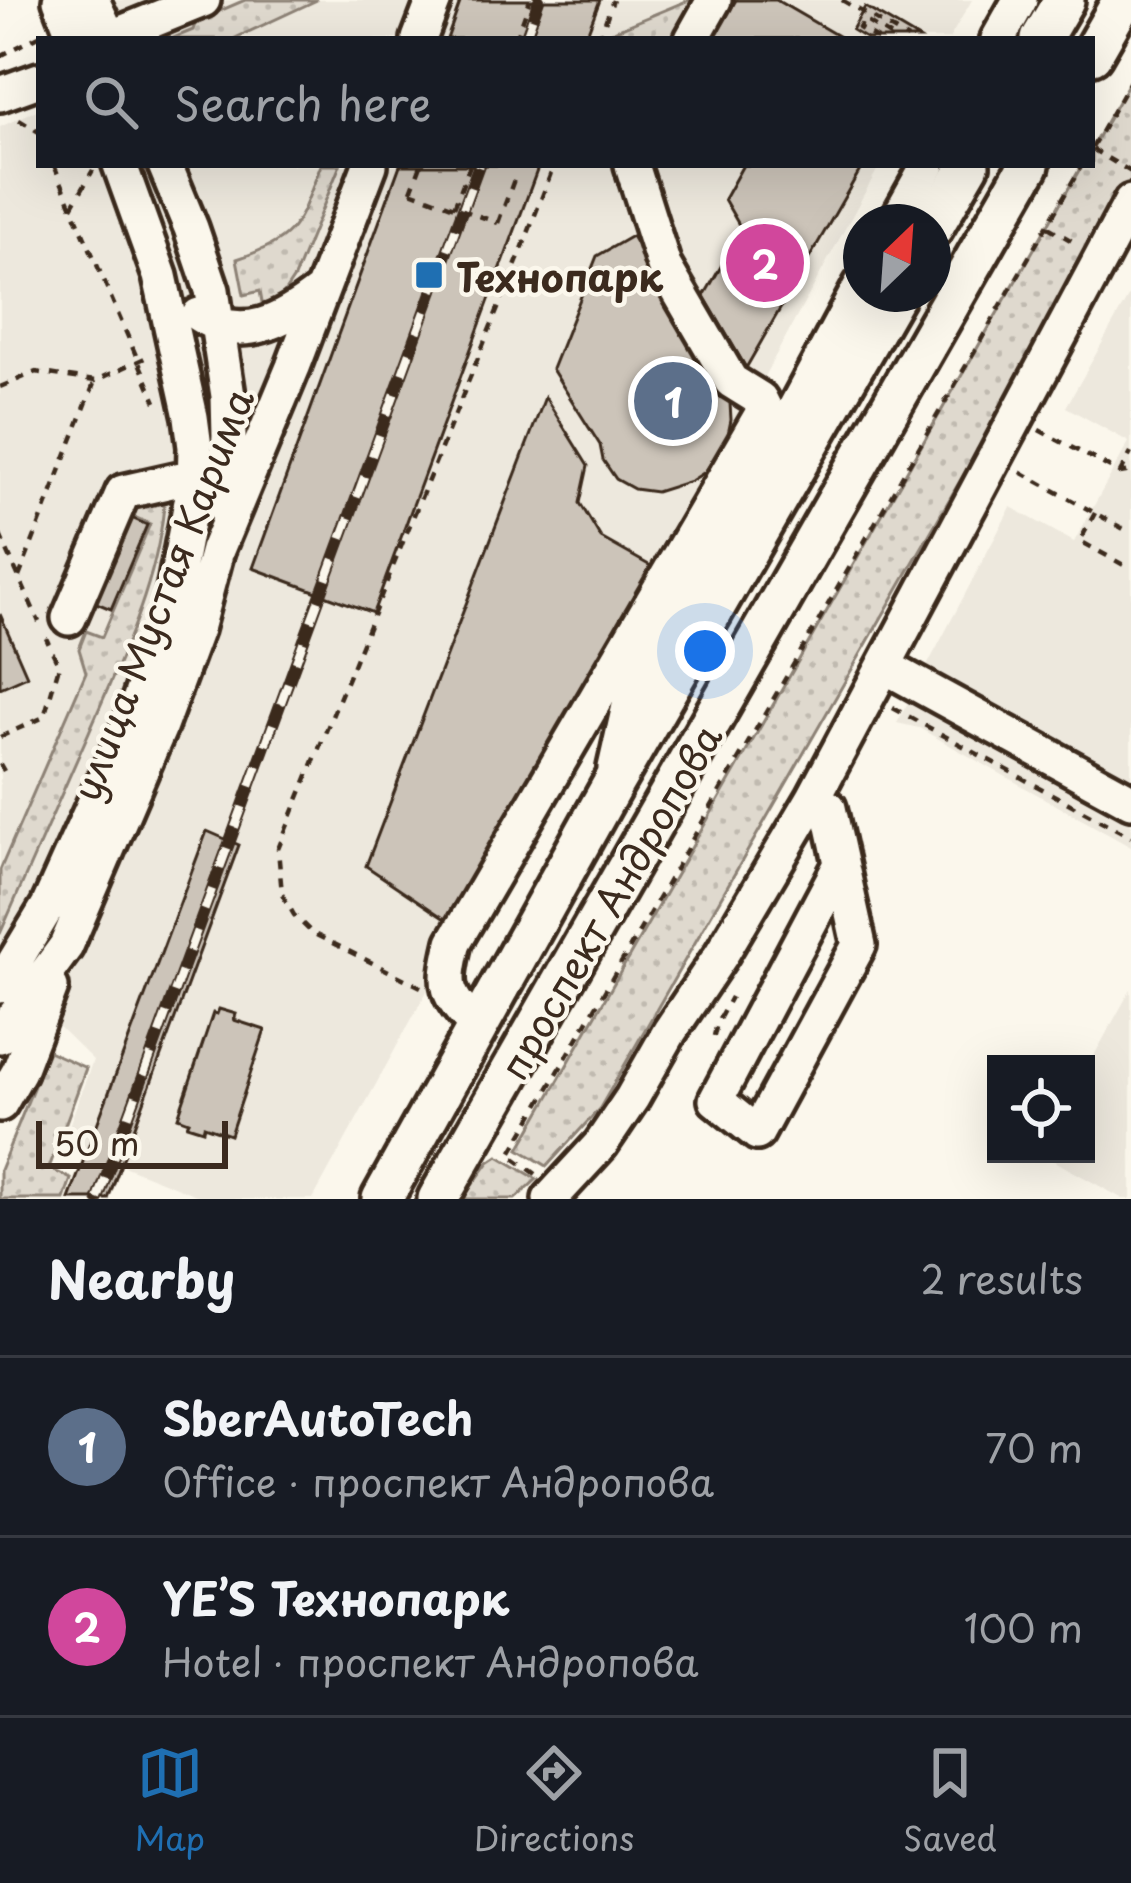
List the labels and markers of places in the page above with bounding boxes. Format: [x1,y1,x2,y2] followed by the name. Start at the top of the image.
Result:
[726,218,804,308] pin: 2
[456,246,664,305] place label: Технопарк
[413,259,445,291] marker: Технопарк
[634,356,712,446] pin: 1

